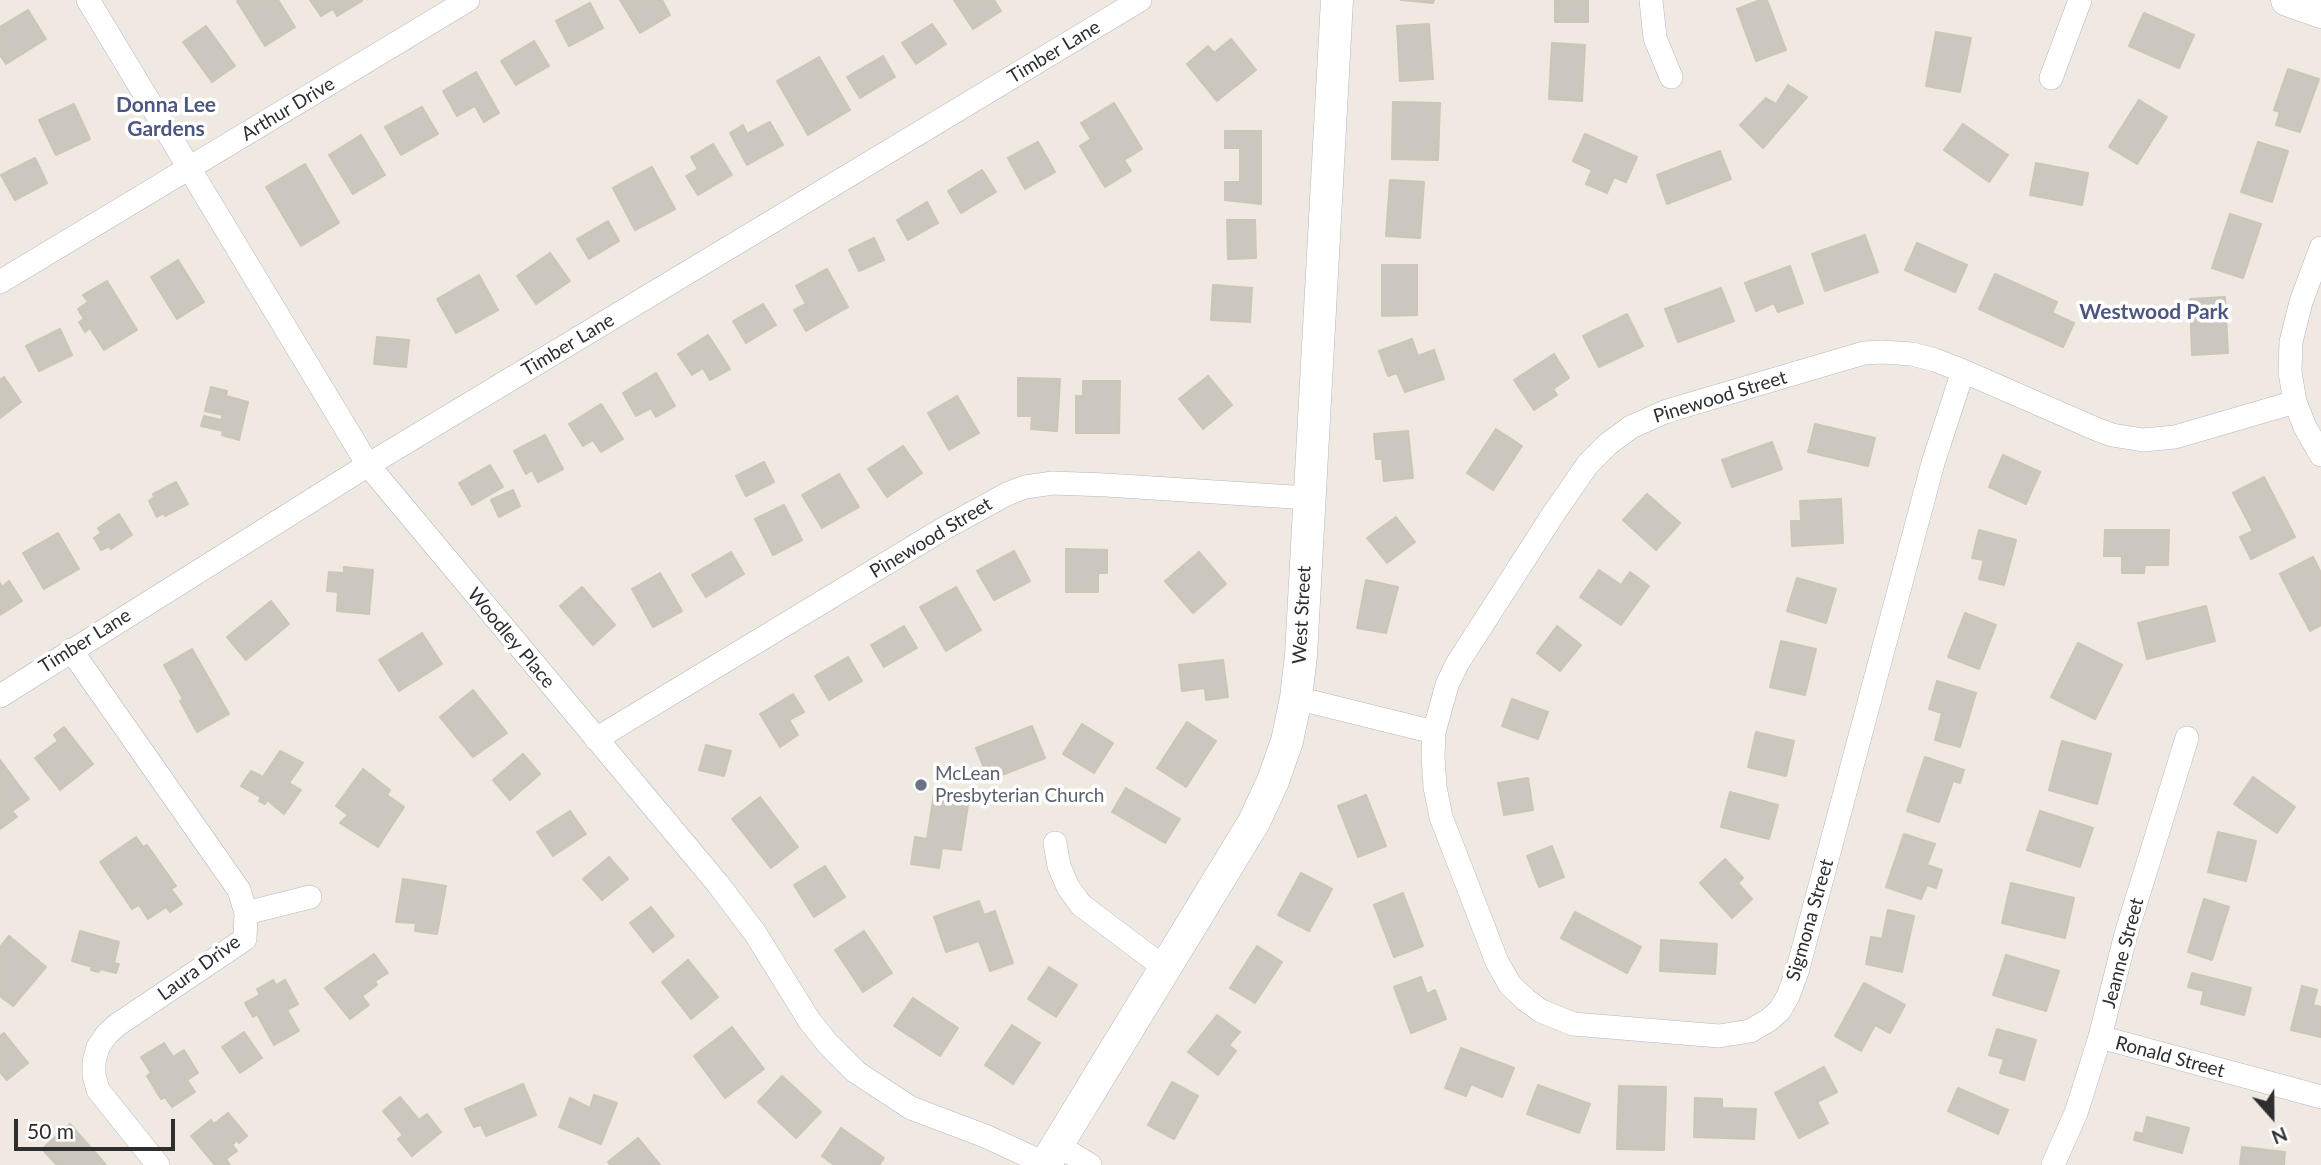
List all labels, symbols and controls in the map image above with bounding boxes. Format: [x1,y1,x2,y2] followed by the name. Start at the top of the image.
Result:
[1004,16,1104,88] street label: Timber Lane
[237,72,339,146] street label: Arthur Drive
[116,92,216,142] district label: Donna Lee Gardens
[2079,299,2229,325] district label: Westwood Park
[518,309,618,381] street label: Timber Lane
[1651,366,1789,428] street label: Pinewood Street
[866,493,996,583] street label: Pinewood Street
[1288,565,1316,665] street label: West Street
[462,583,560,693] street label: Woodley Place
[35,604,135,678] street label: Timber Lane
[935,763,1104,807] place label: McLean Presbyterian Church
[913,777,929,793] marker: McLean Presbyterian Church
[1782,856,1838,984] street label: Sigmona Street
[2097,895,2149,1011] street label: Jeanne Street
[153,931,245,1005] street label: Laura Drive
[2113,1031,2227,1083] street label: Ronald Street
[2237,1081,2307,1151] north arrow
[18,1106,178,1150] scale bar
[27,1118,74,1143] text: 50 m
[2269,1123,2291,1149] text: N

